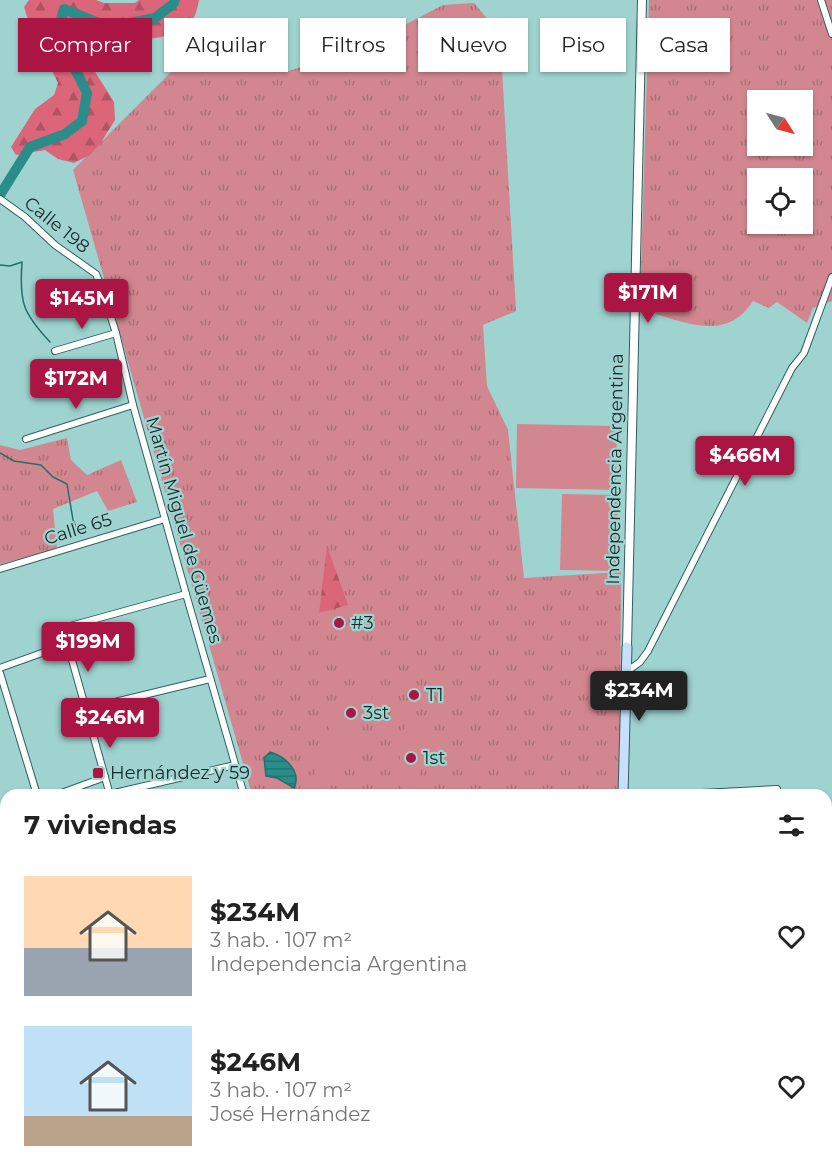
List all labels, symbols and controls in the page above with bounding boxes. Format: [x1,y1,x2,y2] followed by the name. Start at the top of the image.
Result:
[18,18,152,72] chip: Comprar
[164,18,288,72] chip: Alquilar
[300,18,406,72] chip: Filtros
[418,18,528,72] chip: Nuevo
[540,18,626,72] chip: Piso
[638,18,730,72] chip: Casa
[747,90,813,156] north arrow
[747,90,813,234] map controls
[747,168,813,234] button: locate
[20,192,94,258] street label: Calle 198
[606,273,690,324] pin: $171M
[40,279,124,330] pin: $145M
[618,280,678,304] text: $171M
[49,286,115,310] text: $145M
[602,353,628,585] street label: Independencia Argentina
[34,359,118,410] pin: $172M
[44,366,108,390] text: $172M
[141,414,227,646] street label: Martín Miguel de Güemes
[703,436,787,487] pin: $466M
[709,443,781,467] text: $466M
[41,508,115,550] street label: Calle 65
[351,612,374,634] place label: #3
[332,616,346,630] marker: #3
[46,622,130,673] pin: $199M
[56,629,120,653] text: $199M
[597,671,681,722] pin: $234M
[604,678,674,702] text: $234M
[426,684,444,706] place label: T1
[407,688,421,702] marker: T1
[68,698,152,749] pin: $246M
[363,702,389,724] place label: 3st
[75,705,145,729] text: $246M
[344,706,358,720] marker: 3st
[423,747,446,769] place label: 1st
[404,751,418,765] marker: 1st
[110,762,250,784] place label: Hernández y 59
[91,766,105,780] marker: Hernández y 59
[24,809,177,841] text: 7 viviendas
[775,809,808,842] icon: filters
[210,896,300,928] text: $234M
[72,900,144,972] icon: home
[775,920,808,953] icon: heart
[210,928,352,952] text: 3 hab. · 107 m²
[210,952,467,976] text: Independencia Argentina
[210,1046,301,1078] text: $246M
[72,1050,144,1122] icon: home
[775,1070,808,1103] icon: heart
[210,1078,352,1102] text: 3 hab. · 107 m²
[210,1102,370,1126] text: José Hernández

